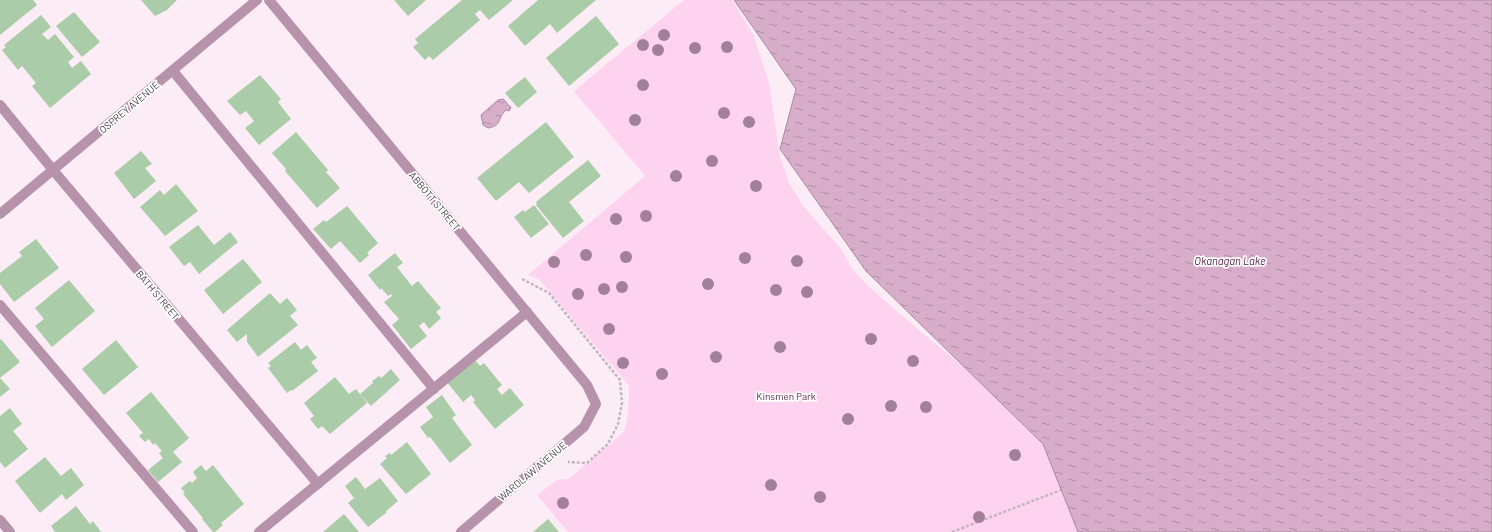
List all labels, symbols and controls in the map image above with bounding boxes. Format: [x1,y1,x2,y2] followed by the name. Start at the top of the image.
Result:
[97,78,161,136] street label: OSPREY AVENUE
[407,169,463,233] street label: ABBOTT STREET
[1194,254,1266,267] water label: Okanagan Lake
[134,268,182,322] street label: BATH STREET
[756,390,816,402] park label: Kinsmen Park
[495,439,569,503] street label: WARDLAW AVENUE

